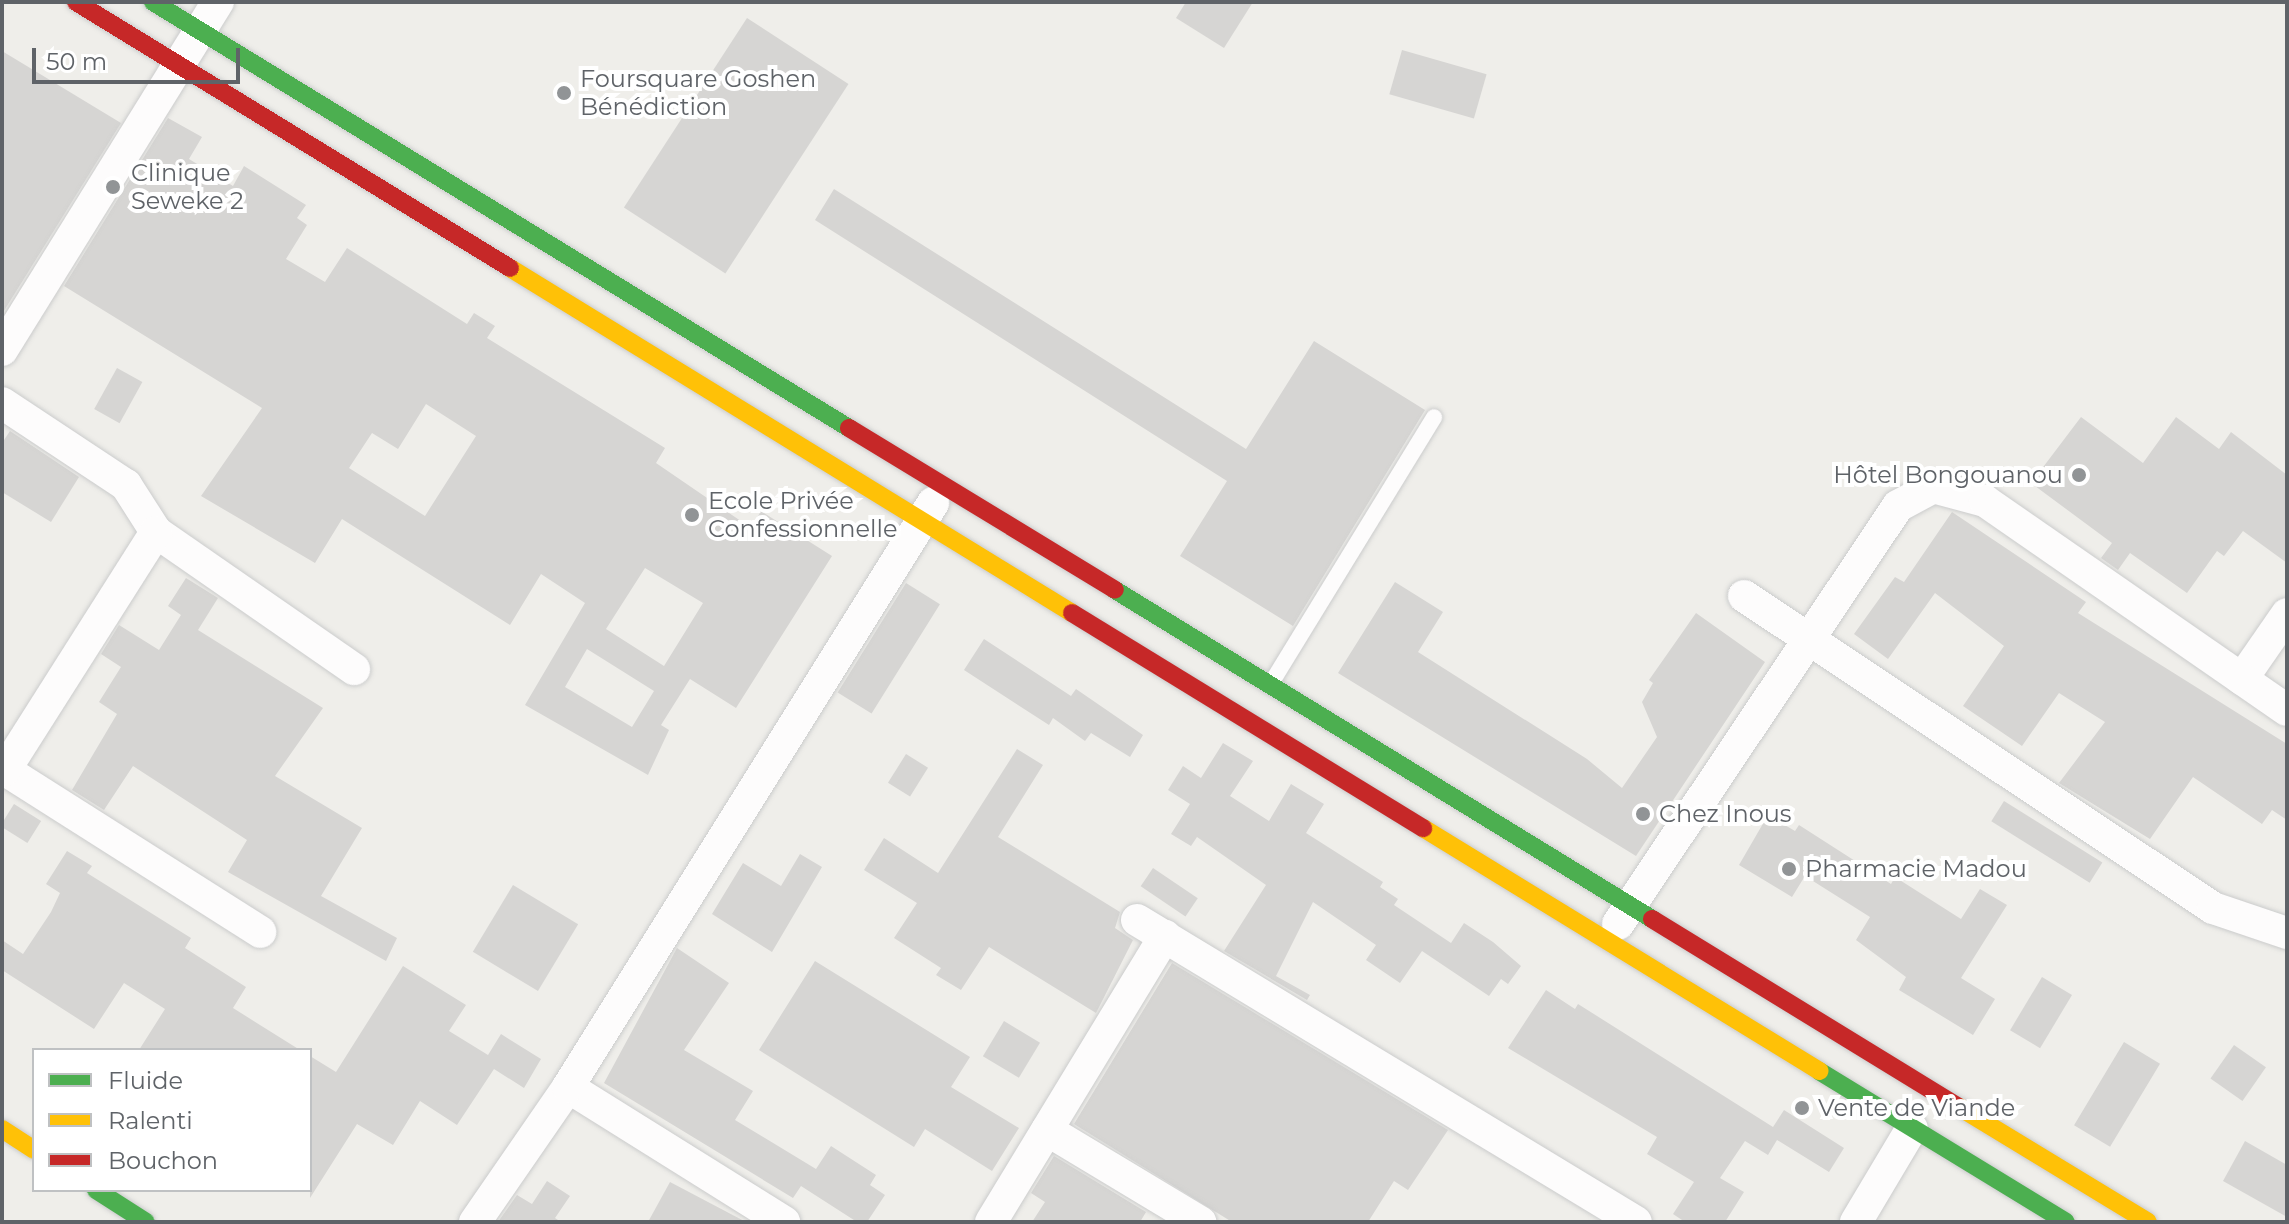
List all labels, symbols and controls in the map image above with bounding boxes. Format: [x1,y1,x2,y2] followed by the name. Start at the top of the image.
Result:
[36,32,244,82] scale bar
[46,47,107,76] text: 50 m
[580,65,816,121] place label: Foursquare Goshen Bénédiction
[555,84,573,102] marker: Foursquare Goshen Bénédiction
[131,159,244,215] place label: Clinique Seweke 2
[102,176,124,198] marker: Clinique Seweke 2
[1833,461,2063,489] place label: Hôtel Bongouanou
[2070,466,2088,484] marker: Hôtel Bongouanou
[708,487,897,543] place label: Ecole Privée Confessionnelle
[683,506,701,524] marker: Ecole Privée Confessionnelle
[1659,800,1792,828] place label: Chez Inous
[1634,805,1652,823] marker: Chez Inous
[1805,855,2027,883] place label: Pharmacie Madou
[1780,860,1798,878] marker: Pharmacie Madou
[32,1048,312,1192] legend
[108,1066,183,1095] text: Fluide
[1818,1094,2015,1122] place label: Vente de Viande
[1793,1099,1811,1117] marker: Vente de Viande
[108,1106,193,1135] text: Ralenti
[108,1146,218,1175] text: Bouchon

